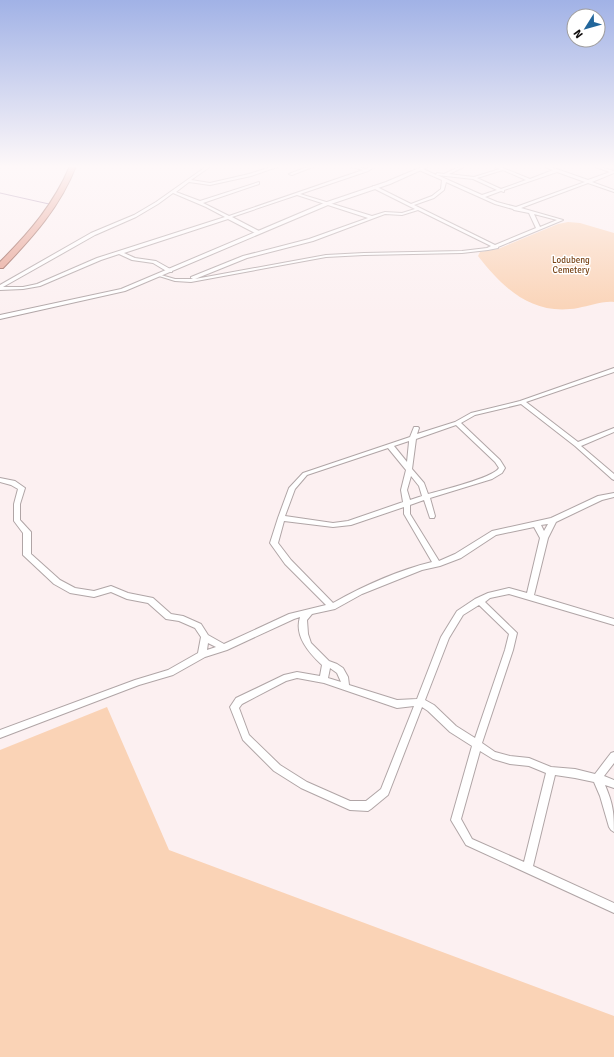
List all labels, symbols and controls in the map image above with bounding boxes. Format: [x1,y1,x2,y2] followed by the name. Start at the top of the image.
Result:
[566,8,606,48] north arrow
[571,27,586,41] text: N
[552,255,590,276] park label: Lodubeng Cemetery

